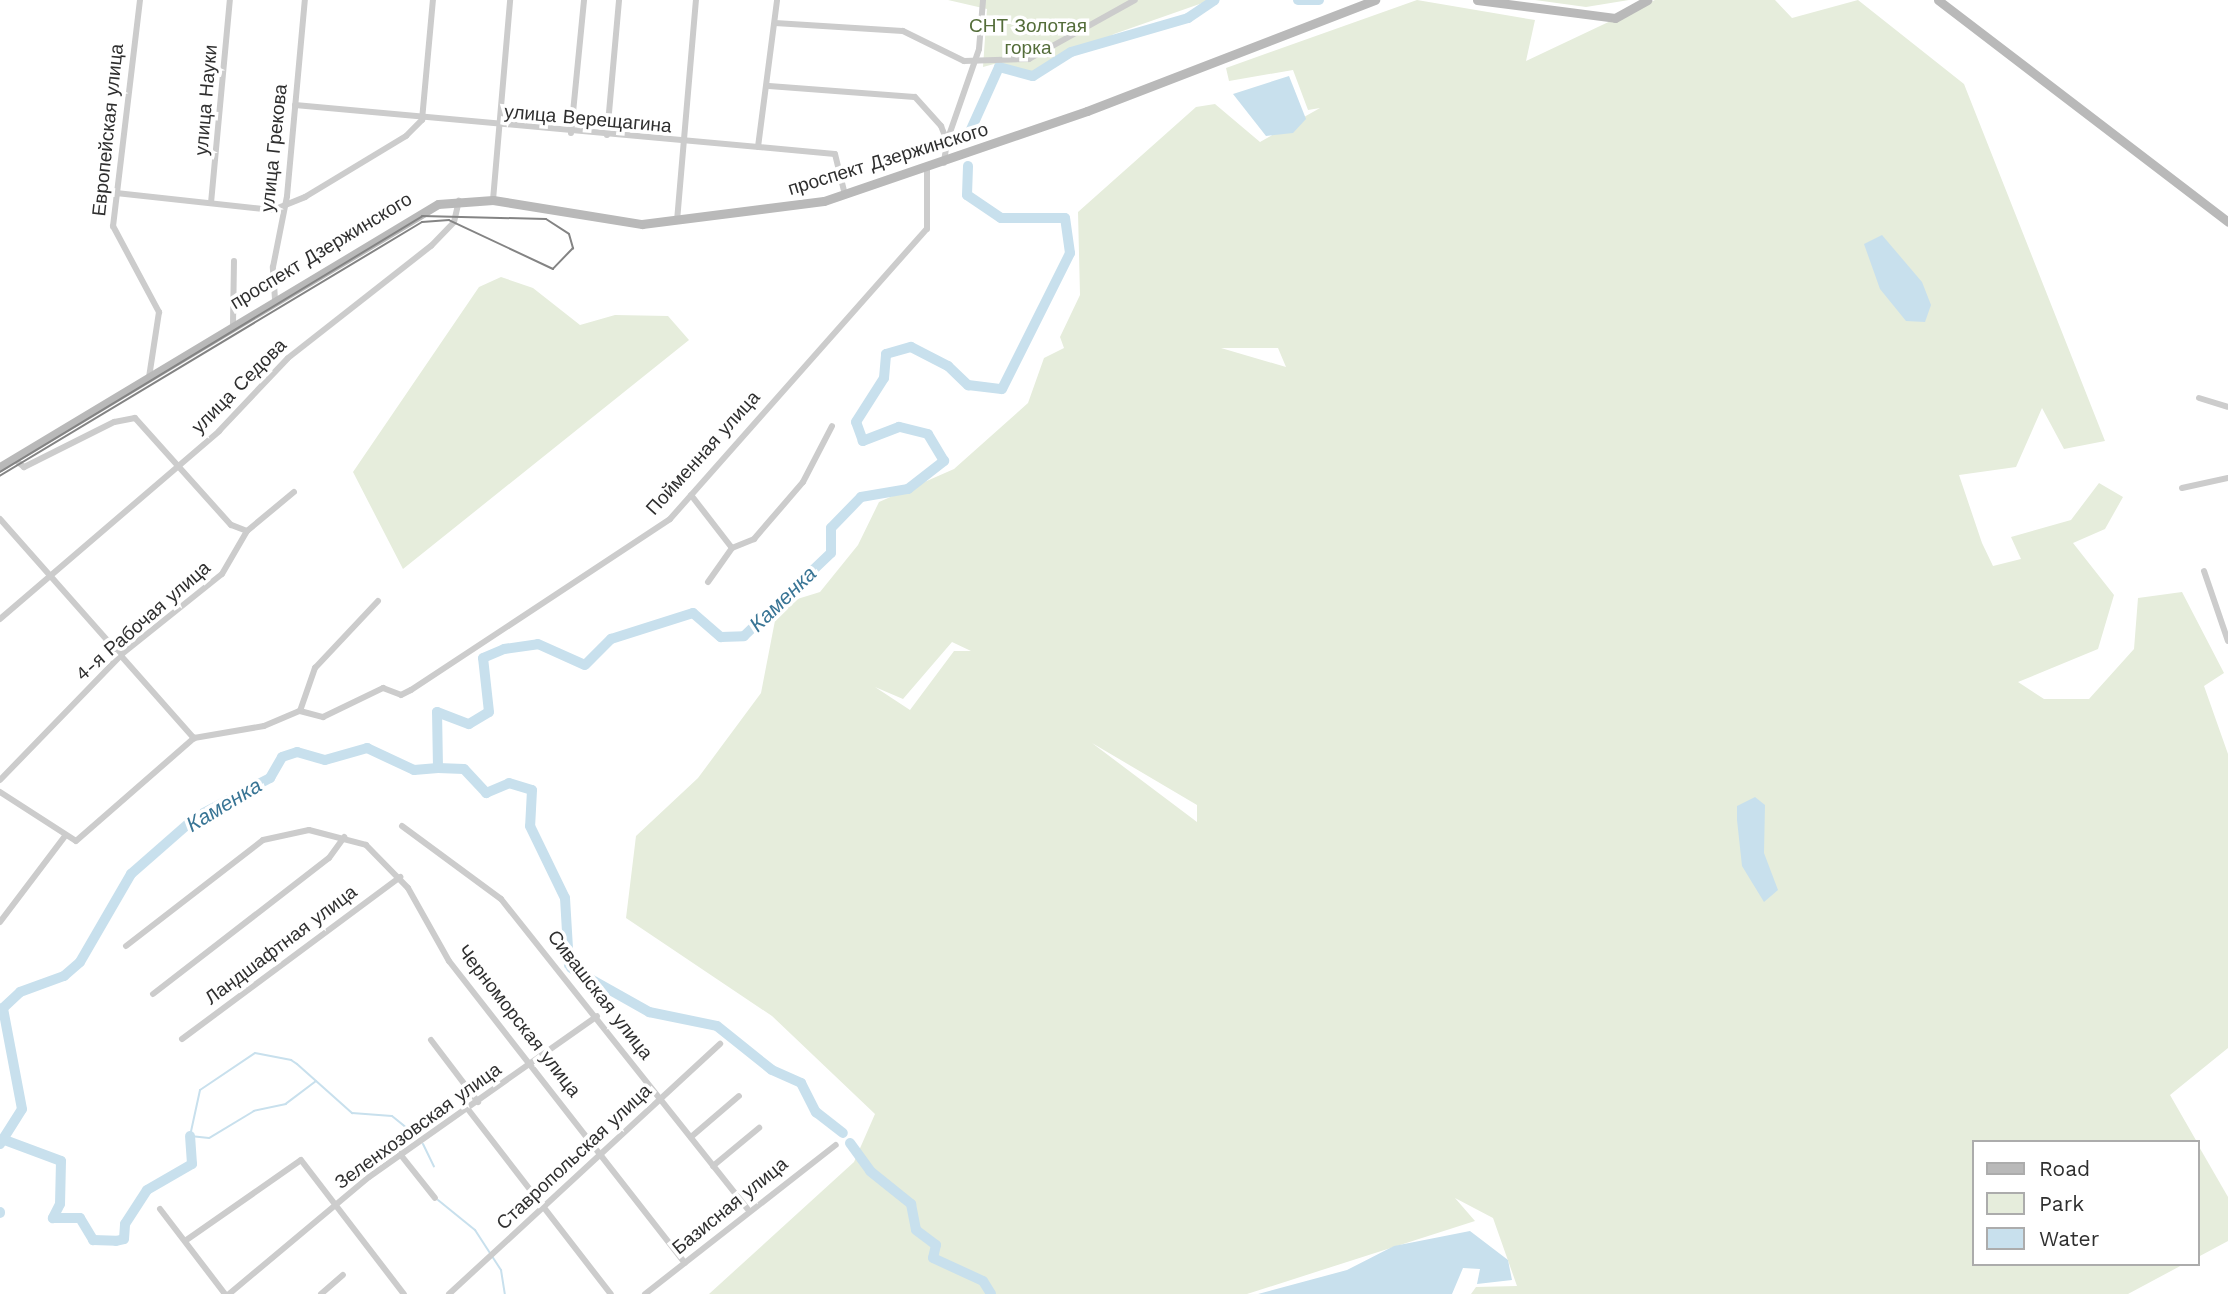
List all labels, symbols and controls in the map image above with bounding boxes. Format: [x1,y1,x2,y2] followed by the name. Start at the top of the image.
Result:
[969,15,1087,59] park label: СНТ Золотая горка
[88,43,128,217] street label: Европейская улица
[190,44,222,156] street label: улица Науки
[256,83,292,213] street label: улица Грекова
[503,100,673,138] street label: улица Верещагина
[785,118,991,200] street label: проспект Дзержинского
[226,188,416,314] street label: проспект Дзержинского
[187,334,291,438] street label: улица Седова
[641,386,765,520] street label: Пойменная улица
[71,556,215,686] street label: 4-я Рабочая улица
[744,561,822,637] water label: Каменка
[182,773,266,837] water label: Каменка
[201,880,361,1010] street label: Ландшафтная улица
[542,926,658,1064] street label: Сивашская улица
[452,940,586,1102] street label: Черноморская улица
[330,1058,506,1194] street label: Зеленхозовская улица
[492,1079,656,1235] street label: Ставропольская улица
[1972,1140,2200,1266] legend
[668,1153,792,1259] street label: Базисная улица
[2039,1156,2090,1181] text: Road
[2039,1191,2084,1216] text: Park
[2039,1226,2099,1251] text: Water

